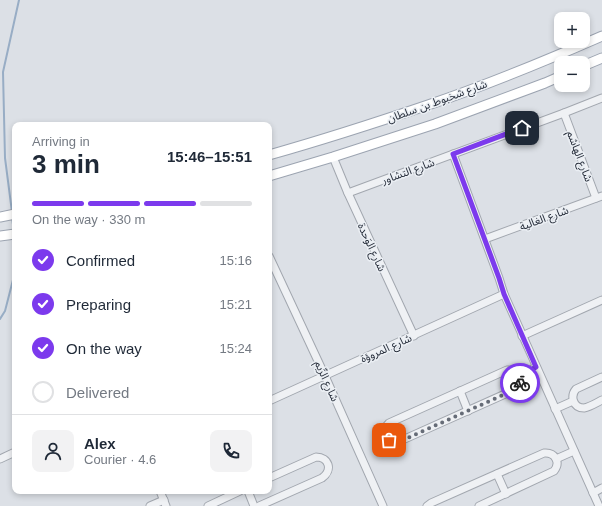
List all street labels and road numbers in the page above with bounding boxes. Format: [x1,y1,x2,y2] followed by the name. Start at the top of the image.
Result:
[385,77,490,127] street label: شارع شخبوط بن سلطان
[562,129,595,185] street label: شارع الهاشم
[379,156,437,188] street label: شارع التشاور
[518,203,571,234] street label: شارع الغالية
[354,221,389,274] street label: شارع الوَحدة
[358,331,415,366] street label: شارع المروؤة
[310,359,341,405] street label: شارع الرِّيم

